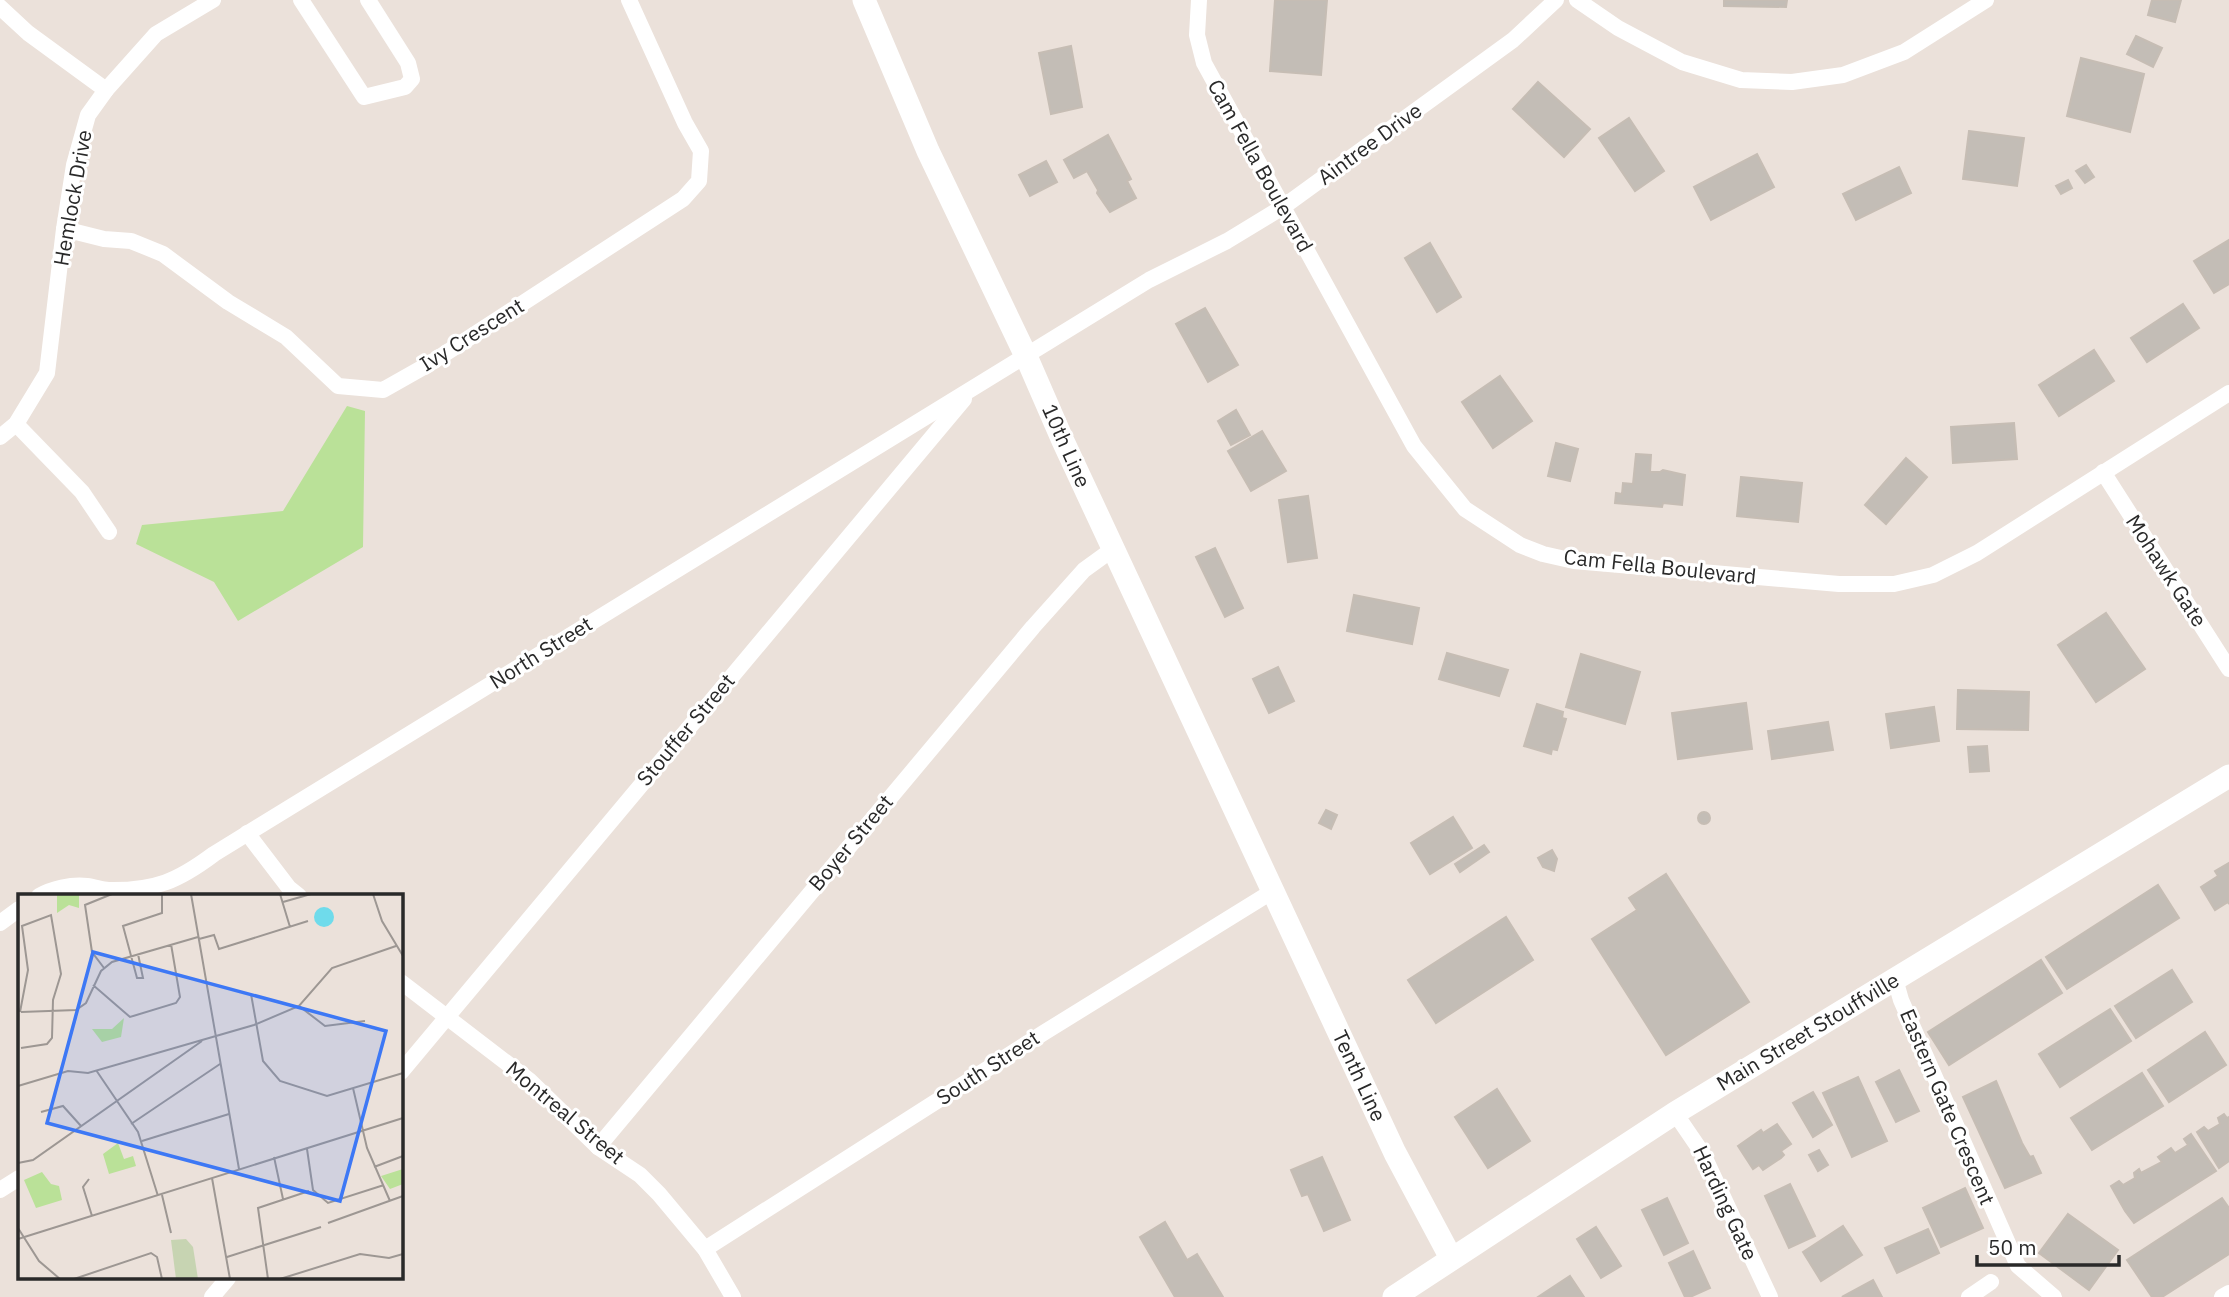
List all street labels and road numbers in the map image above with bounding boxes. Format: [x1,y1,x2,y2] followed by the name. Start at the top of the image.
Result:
[1202,74,1320,257] street label: Cam Fella Boulevard
[1312,96,1427,190] street label: Aintree Drive
[46,128,98,268] street label: Hemlock Drive
[414,291,529,377] street label: Ivy Crescent
[1036,399,1098,492] street label: 10th Line
[2120,509,2214,632] street label: Mohawk Gate
[1562,542,1758,590] street label: Cam Fella Boulevard
[484,609,597,695] street label: North Street
[630,667,740,791] street label: Stouffer Street
[802,788,899,896] street label: Boyer Street
[1711,965,1904,1097] street label: Main Street Stouffville
[1894,1004,2002,1209] street label: Eastern Gate Crescent
[930,1023,1044,1111] street label: South Street
[1327,1025,1393,1126] street label: Tenth Line
[500,1054,631,1170] street label: Montreal Street
[1687,1141,1765,1265] street label: Harding Gate

